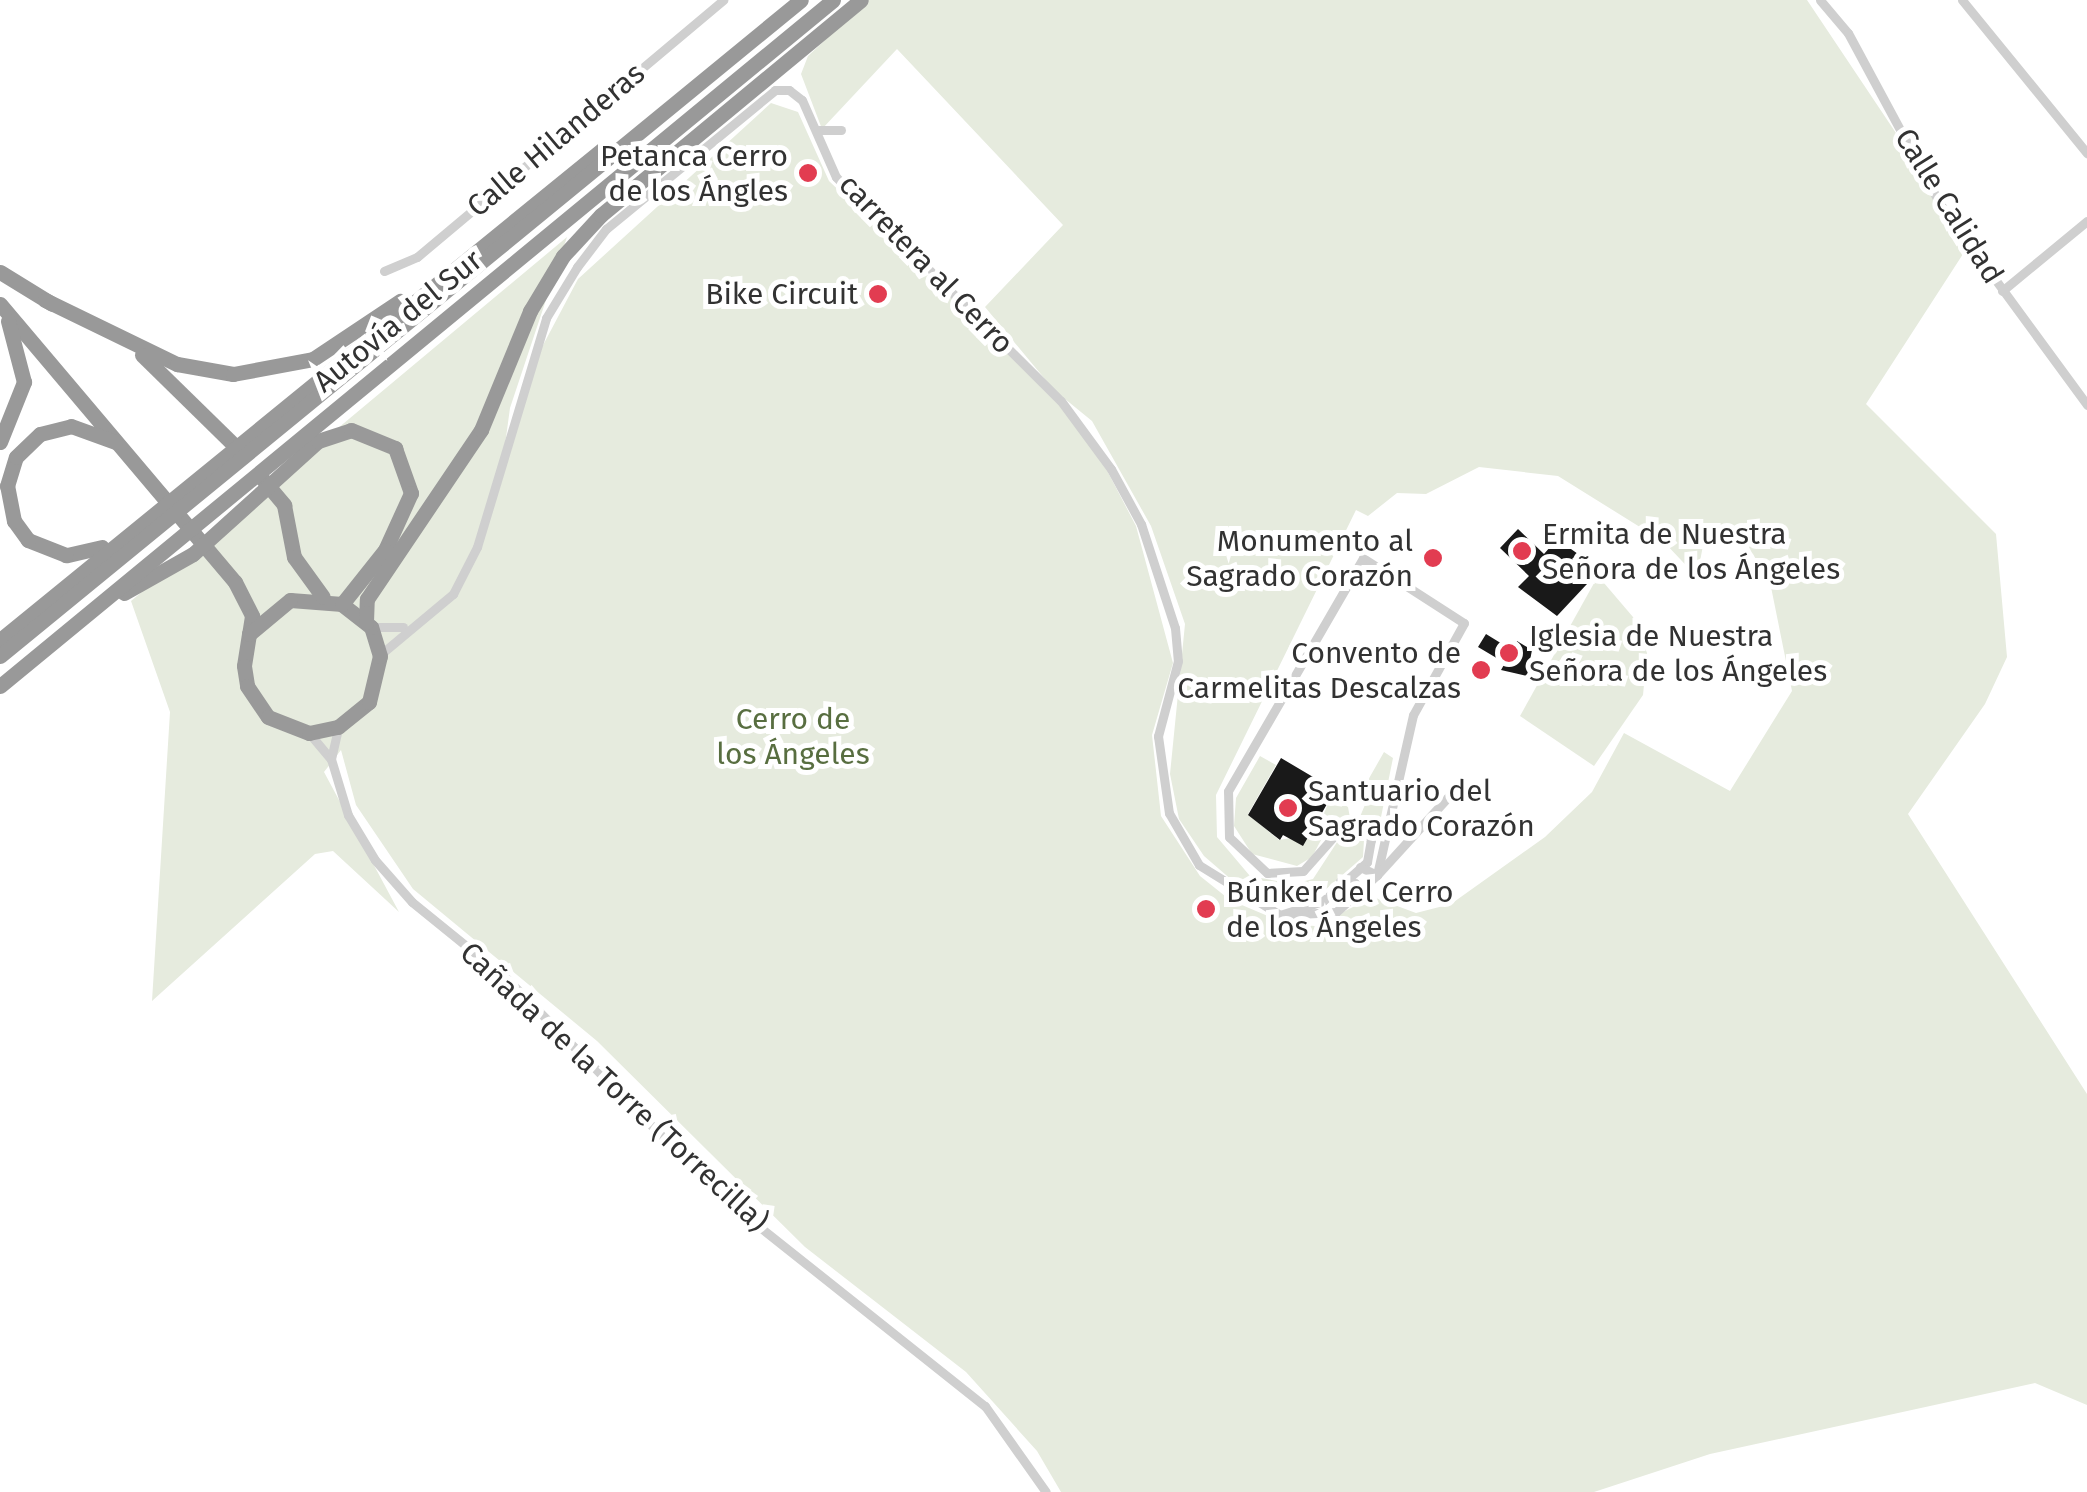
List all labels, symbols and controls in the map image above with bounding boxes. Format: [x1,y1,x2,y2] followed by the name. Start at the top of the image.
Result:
[460,55,652,225] street label: Calle Hilanderas
[1887,122,2011,290] street label: Calle Calidad
[600,138,788,208] place label: Petanca Cerro de los Ángles
[797,162,819,184] marker: Petanca Cerro de los Ángles
[831,167,1021,361] street label: carretera al Cerro
[306,242,490,400] street label: Autovía del Sur
[705,276,858,312] place label: Bike Circuit
[867,283,889,305] marker: Bike Circuit
[1542,516,1840,586] place label: Ermita de Nuestra Señora de los Ángeles
[1186,523,1413,594] place label: Monumento al Sagrado Corazón
[1511,540,1533,562] marker: Ermita de Nuestra Señora de los Ángeles
[1422,547,1444,569] marker: Monumento al Sagrado Corazón
[1529,618,1827,688] place label: Iglesia de Nuestra Señora de los Ángeles
[1177,635,1461,706] place label: Convento de Carmelitas Descalzas
[1498,642,1520,664] marker: Iglesia de Nuestra Señora de los Ángeles
[1470,659,1492,681] marker: Convento de Carmelitas Descalzas
[716,701,870,772] park label: Cerro de los Ángeles
[1308,773,1535,844] place label: Santuario del Sagrado Corazón
[1277,797,1299,819] marker: Santuario del Sagrado Corazón
[1226,874,1454,944] place label: Búnker del Cerro de los Ángeles
[1195,898,1217,920] marker: Búnker del Cerro de los Ángeles
[453,935,775,1239] street label: Cañada de la Torre (Torrecilla)

